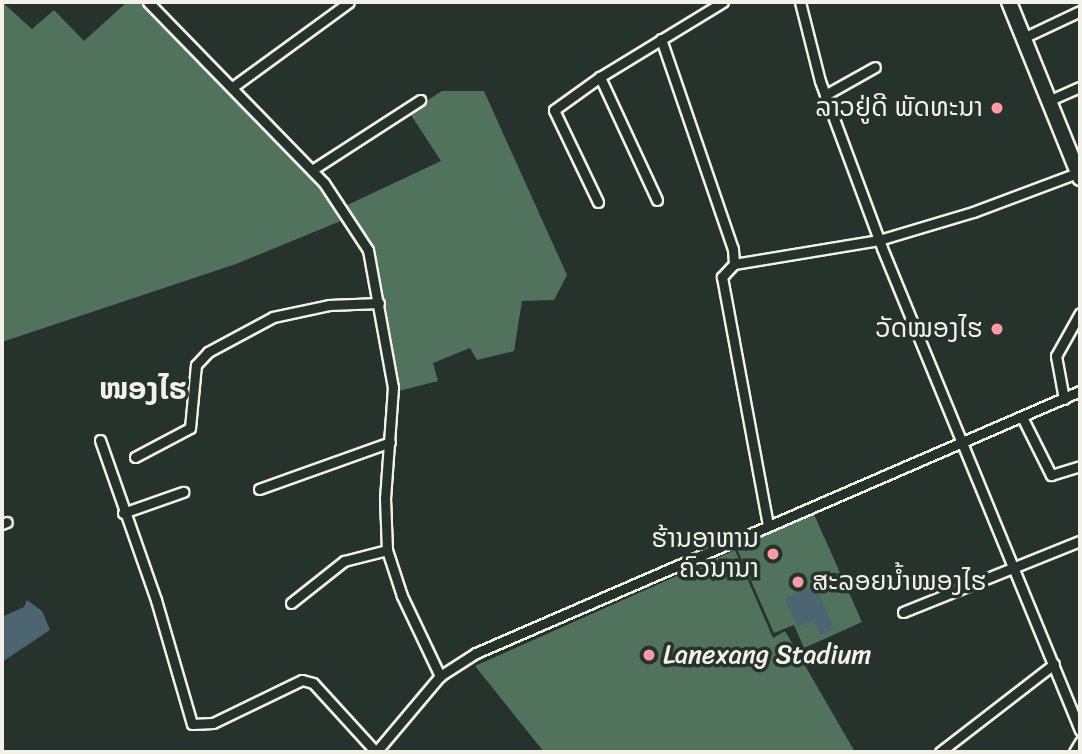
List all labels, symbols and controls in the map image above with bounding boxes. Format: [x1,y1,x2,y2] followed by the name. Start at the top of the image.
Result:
[815,92,983,124] place label: ລາວຢູ່ດີ ພັດທະນາ
[989,100,1005,116] marker: ລາວຢູ່ດີ ພັດທະນາ
[875,313,983,345] place label: ວັດໝອງໄຮ
[989,321,1005,337] marker: ວັດໝອງໄຮ
[99,371,187,407] district label: ໜອງໄຮ
[652,523,759,584] place label: ຮ້ານອາຫານ ຄົວນານາ
[765,546,781,562] marker: ຮ້ານອາຫານ ຄົວນານາ
[812,566,987,598] place label: ສະລອຍນ້ຳໝອງໄຮ
[790,574,806,590] marker: ສະລອຍນ້ຳໝອງໄຮ
[663,639,871,671] place label: Lanexang Stadium
[641,647,657,663] marker: Lanexang Stadium

